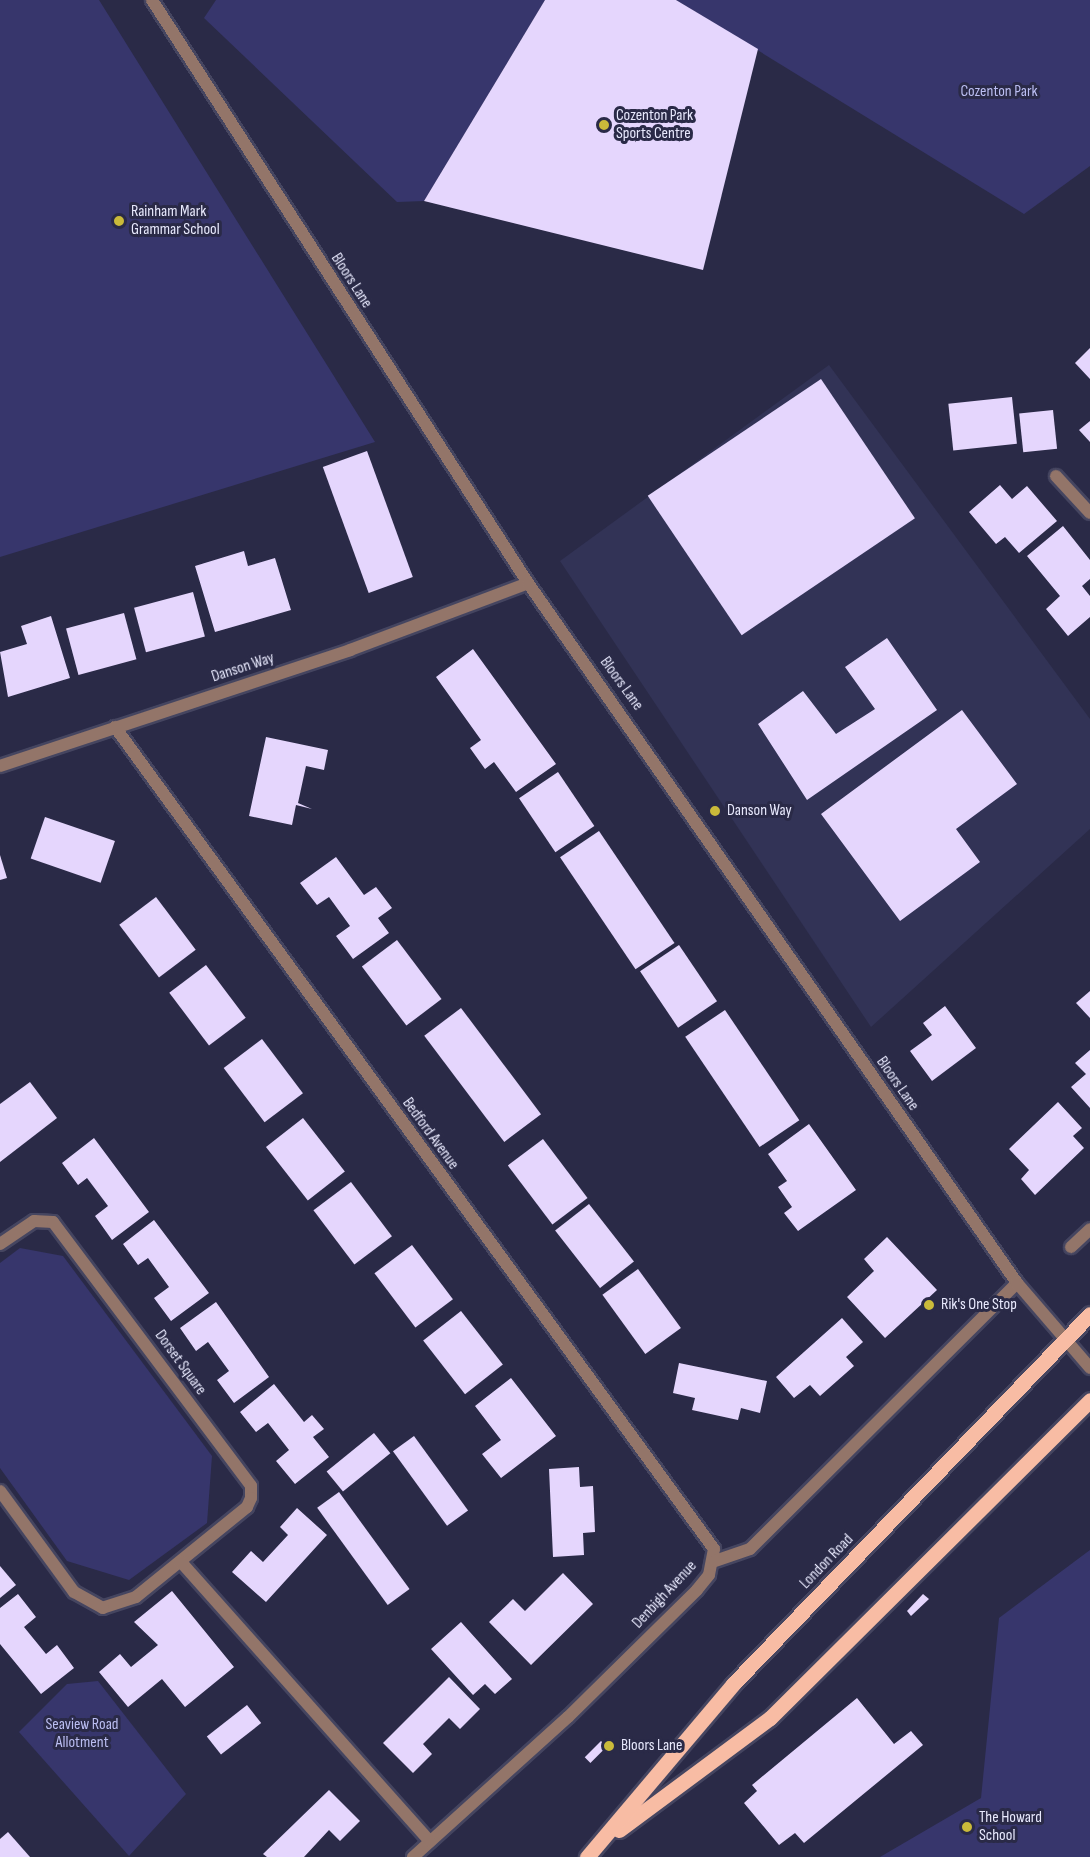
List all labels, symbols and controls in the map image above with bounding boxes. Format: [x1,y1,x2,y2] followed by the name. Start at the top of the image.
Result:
[960,82,1038,102] park label: Cozenton Park
[616,106,693,144] place label: Cozenton Park Sports Centre
[597,118,611,132] marker: Cozenton Park Sports Centre
[131,202,220,240] place label: Rainham Mark Grammar School
[112,214,126,228] marker: Rainham Mark Grammar School
[326,250,376,312] street label: Bloors Lane
[209,649,277,687] street label: Danson Way
[595,654,647,714] street label: Bloors Lane
[727,801,792,821] place label: Danson Way
[708,804,722,818] marker: Danson Way
[872,1053,922,1115] street label: Bloors Lane
[398,1094,462,1174] street label: Bedford Avenue
[941,1295,1017,1315] place label: Rik's One Stop
[922,1298,936,1312] marker: Rik's One Stop
[150,1327,210,1399] street label: Dorset Square
[796,1531,858,1593] street label: London Road
[629,1557,701,1633] street label: Denbigh Avenue
[45,1715,119,1753] park label: Seaview Road Allotment
[621,1736,682,1756] place label: Bloors Lane
[602,1739,616,1753] marker: Bloors Lane
[979,1808,1042,1846] place label: The Howard School
[960,1820,974,1834] marker: The Howard School

